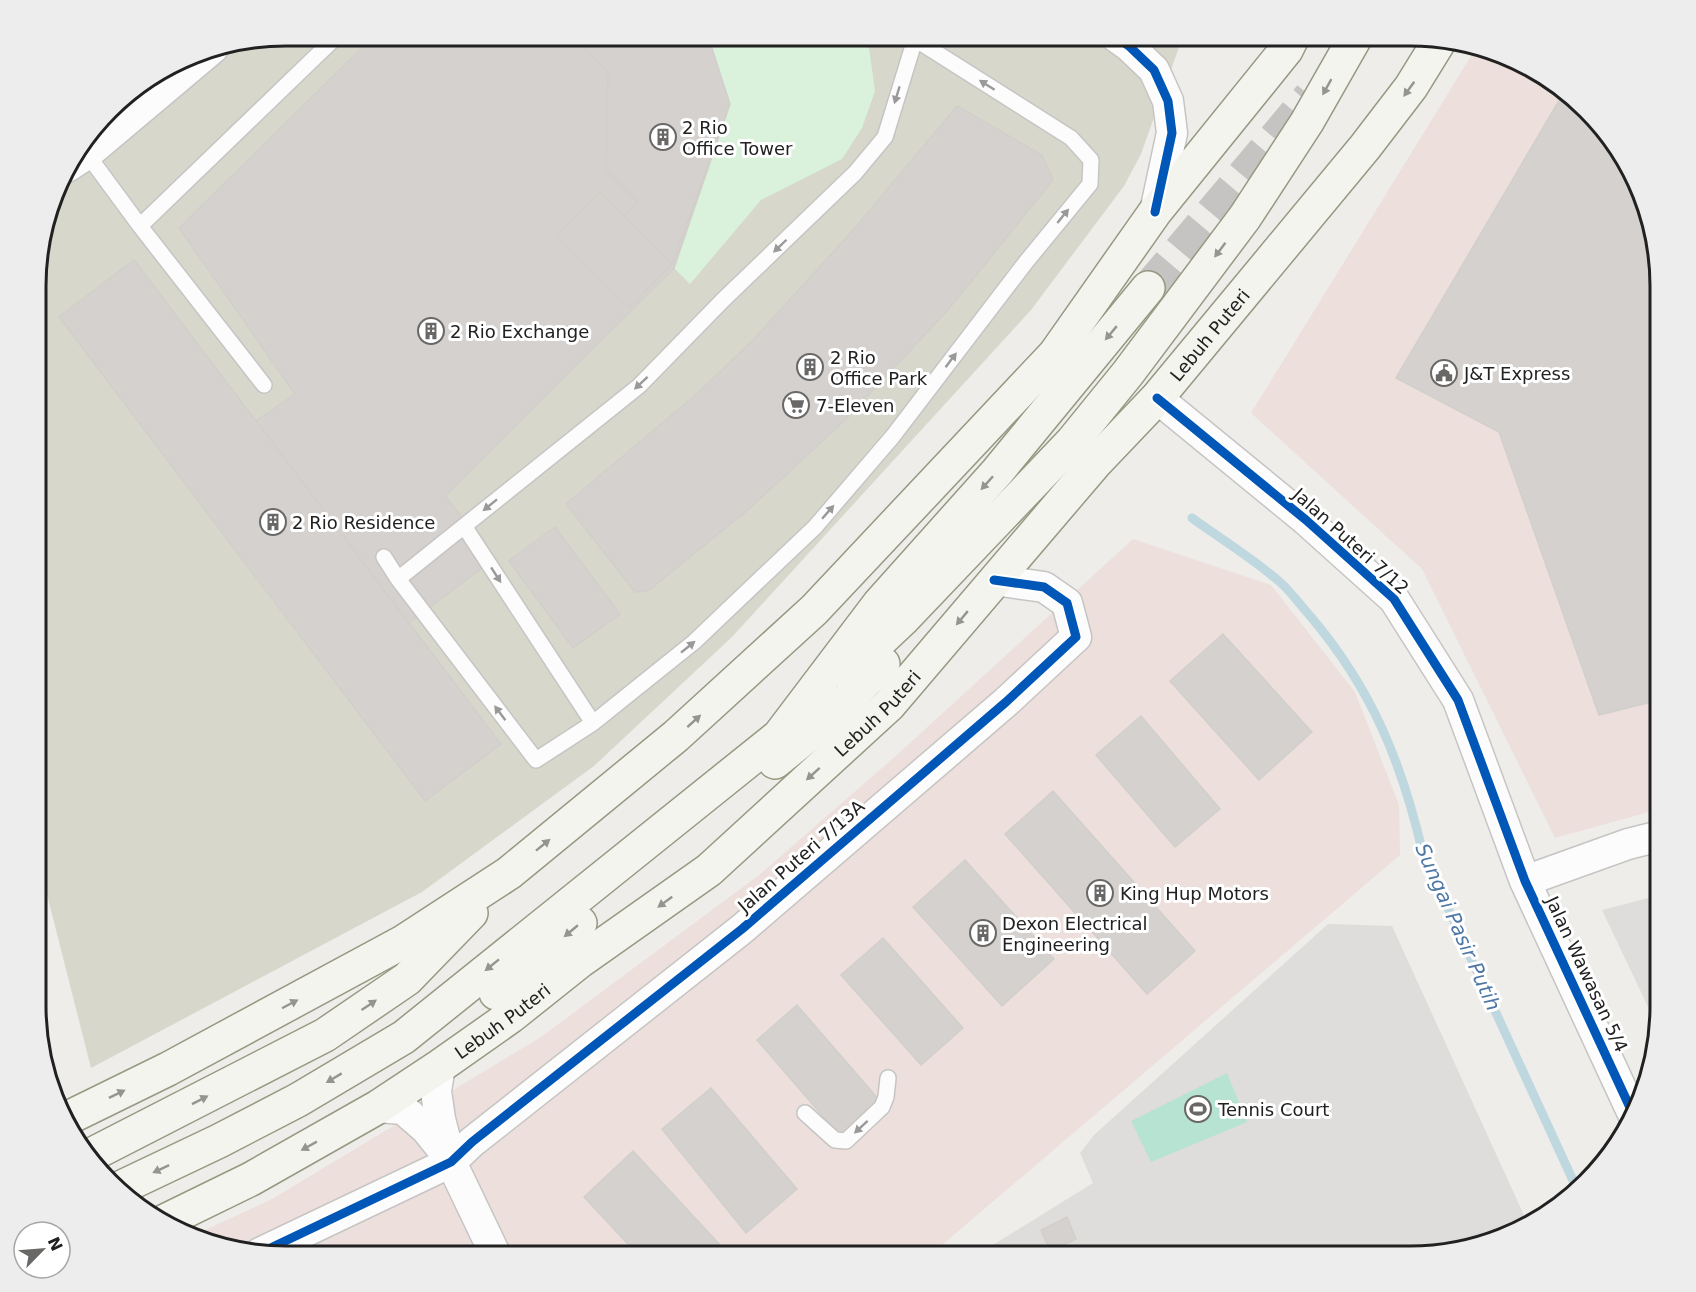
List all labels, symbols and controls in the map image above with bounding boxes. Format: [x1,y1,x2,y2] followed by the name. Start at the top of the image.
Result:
[978,79,995,90] one-way arrow
[1322,79,1332,96] one-way arrow
[1403,81,1415,97] one-way arrow
[892,86,902,104] one-way arrow
[682,117,793,159] place label: 2 Rio Office Tower
[648,122,678,152] building icon: 2 Rio Office Tower
[1057,208,1070,224] one-way arrow
[773,238,787,252] one-way arrow
[1214,242,1226,258] one-way arrow
[1165,284,1254,385] street label: Lebuh Puteri
[416,316,446,346] building icon: 2 Rio Exchange
[450,321,589,342] place label: 2 Rio Exchange
[1105,325,1118,340] one-way arrow
[830,347,928,389] place label: 2 Rio Office Park
[795,352,825,382] building icon: 2 Rio Office Park
[945,353,957,369] one-way arrow
[1429,358,1459,388] public building icon: J&T Express
[1463,363,1570,384] place label: J&T Express
[634,376,649,390] one-way arrow
[781,390,811,420] supermarket icon: 7-Eleven
[816,395,895,416] place label: 7-Eleven
[981,475,994,490] one-way arrow
[1288,483,1413,598] street label: Jalan Puteri 7/12
[482,499,498,512] one-way arrow
[822,504,835,520] one-way arrow
[258,507,288,537] building icon: 2 Rio Residence
[292,512,435,533] place label: 2 Rio Residence
[490,567,501,583] one-way arrow
[955,610,968,626] one-way arrow
[680,640,696,653] one-way arrow
[830,666,925,761] street label: Lebuh Puteri
[495,706,507,721] one-way arrow
[686,714,701,728] one-way arrow
[805,767,820,781] one-way arrow
[733,795,869,917] street label: Jalan Puteri 7/13A
[536,839,551,851] one-way arrow
[1410,840,1506,1014] water label: Sungai Pasir Putih
[1085,878,1115,908] building icon: King Hup Motors
[1120,883,1269,904] place label: King Hup Motors
[1541,892,1632,1055] street label: Jalan Wawasan 5/4
[658,895,673,907] one-way arrow
[1002,913,1148,955] place label: Dexon Electrical Engineering
[968,918,998,948] building icon: Dexon Electrical Engineering
[564,924,579,936] one-way arrow
[485,959,500,971] one-way arrow
[451,979,554,1063] street label: Lebuh Puteri
[281,999,298,1009] one-way arrow
[361,999,378,1010] one-way arrow
[326,1073,342,1084] one-way arrow
[108,1090,126,1100] one-way arrow
[1183,1094,1213,1124] sports icon: Tennis Court
[192,1095,209,1105] one-way arrow
[1217,1099,1329,1120] place label: Tennis Court
[854,1120,869,1133] one-way arrow
[300,1141,317,1151] one-way arrow
[153,1164,170,1173] one-way arrow
[12,1220,72,1280] north arrow
[44,1234,67,1254] text: N

